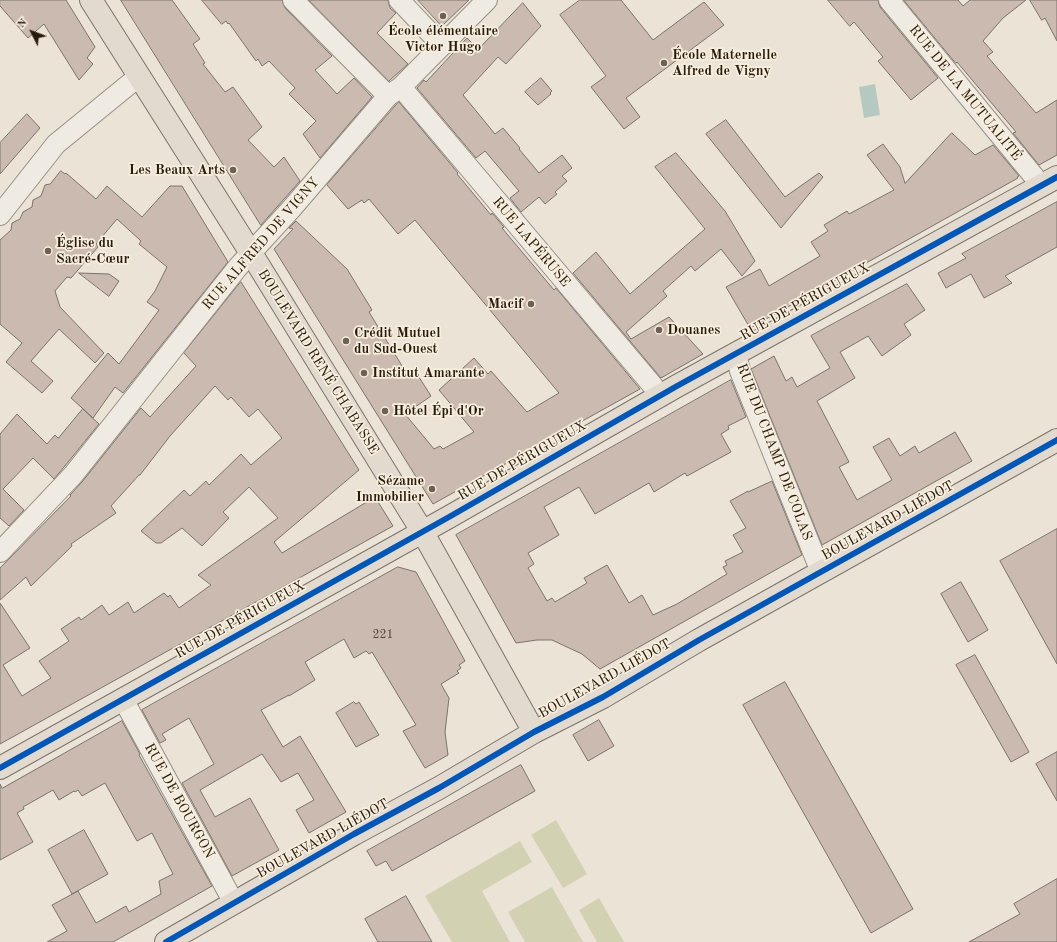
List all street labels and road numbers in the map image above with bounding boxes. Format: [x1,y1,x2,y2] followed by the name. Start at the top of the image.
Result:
[905,22,1025,164] street label: RUE DE LA MUTUALITÉ
[199,174,323,314] street label: RUE ALFRED DE VIGNY
[489,194,573,290] street label: RUE LAPÉRUSE
[737,259,873,345] street label: RUE DE PÉRIGUEUX
[254,266,382,458] street label: BOULEVARD RENÉ CHABASSE
[732,361,816,543] street label: RUE DU CHAMP DE COLAS
[455,417,589,505] street label: RUE DE PÉRIGUEUX
[819,478,957,564] street label: BOULEVARD LIÉDOT
[172,577,308,663] street label: RUE DE PÉRIGUEUX
[536,636,674,722] street label: BOULEVARD LIÉDOT
[140,740,218,862] street label: RUE DE BOURGON
[254,796,392,882] street label: BOULEVARD LIÉDOT

